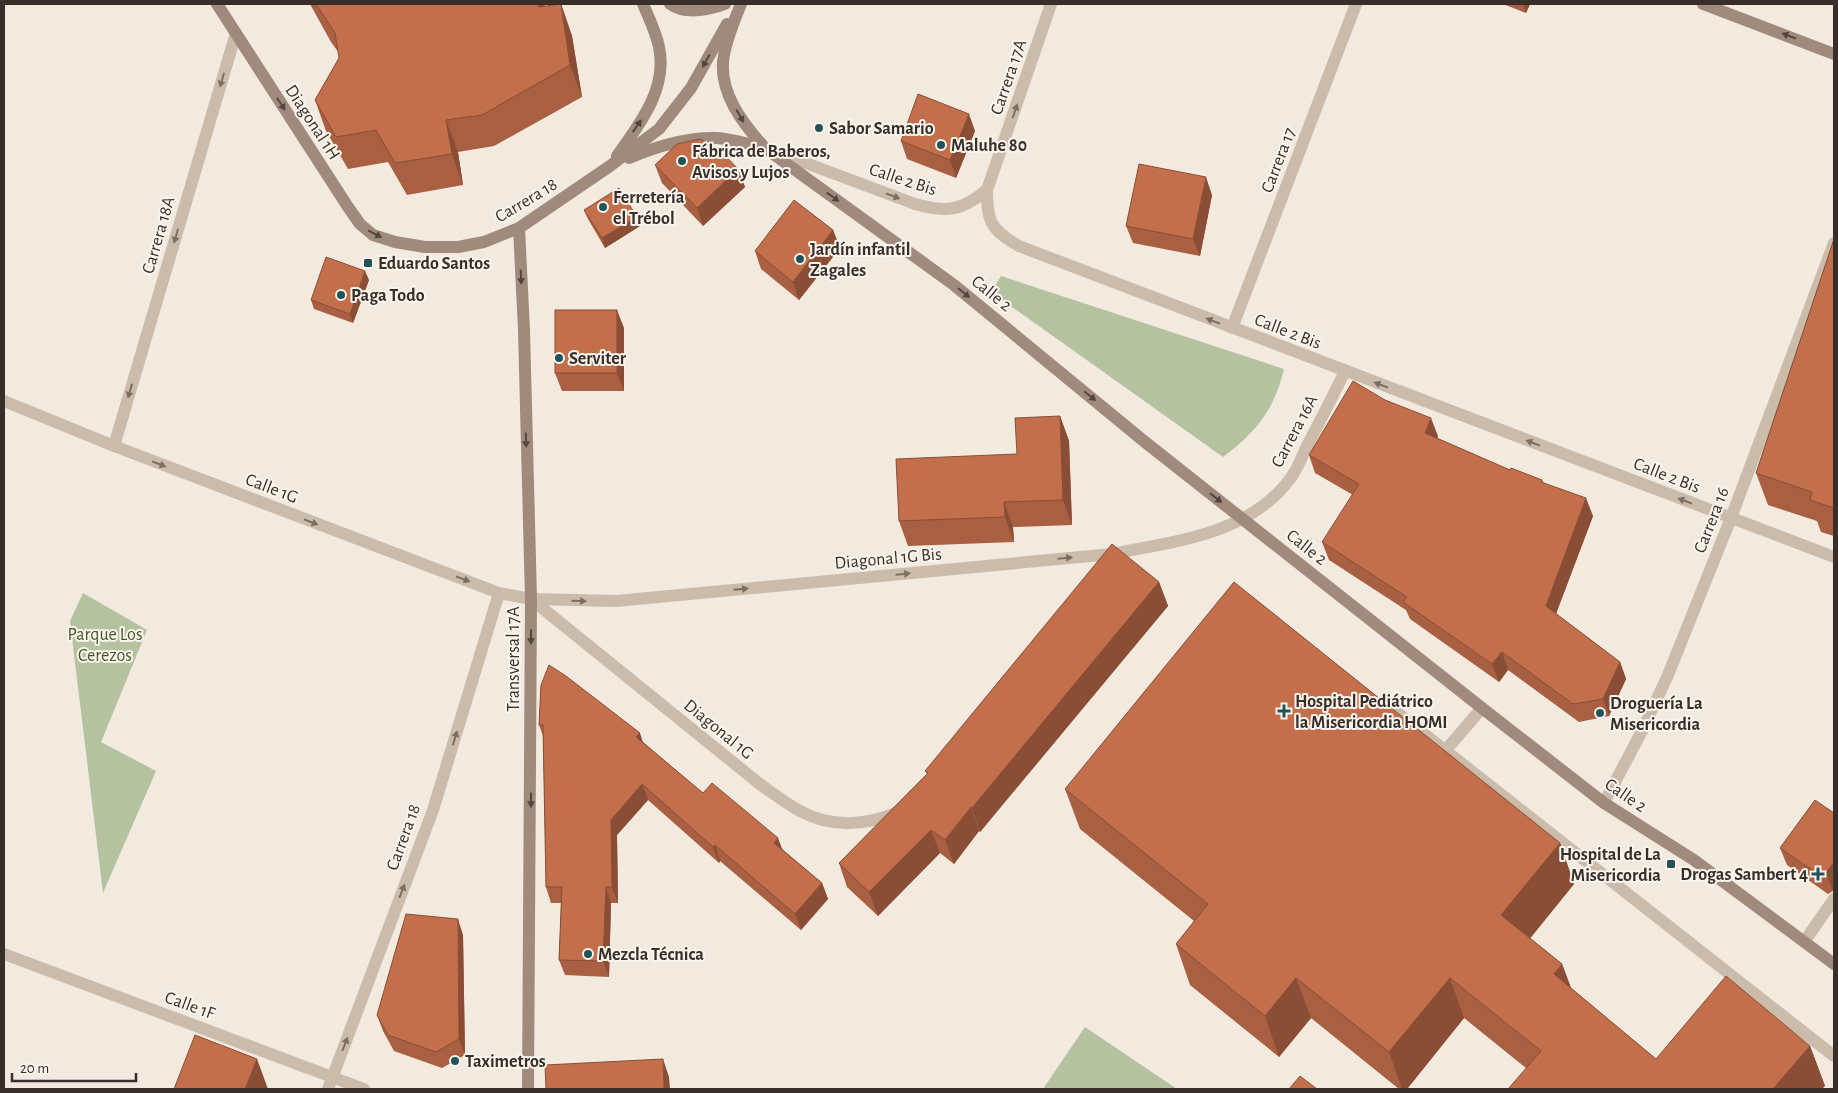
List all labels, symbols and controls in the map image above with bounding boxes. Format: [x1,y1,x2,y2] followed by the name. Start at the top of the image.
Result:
[1781,32,1796,40] one-way arrow
[988,37,1030,117] street label: Carrera 17A
[702,55,711,68] one-way arrow
[217,72,225,87] one-way arrow
[281,82,343,163] street label: Diagonal 1H
[276,97,286,110] one-way arrow
[1011,103,1019,118] one-way arrow
[736,109,744,123] one-way arrow
[632,119,642,133] one-way arrow
[829,120,934,138] place label: Sabor Samario
[813,122,825,134] marker: Sabor Samario
[1258,125,1300,195] street label: Carrera 17
[951,137,1027,155] place label: Maluhe 80
[935,139,947,151] marker: Maluhe 80
[692,143,830,182] place label: Fábrica de Baberos, Avisos y Lujos
[676,155,688,167] marker: Fábrica de Baberos, Avisos y Lujos
[867,161,939,199] street label: Calle 2 Bis
[492,175,561,226] street label: Carrera 18
[613,189,685,228] place label: Ferretería el Trébol
[826,192,840,202] one-way arrow
[886,192,901,200] one-way arrow
[139,194,179,276] street label: Carrera 18A
[597,201,609,213] marker: Ferretería el Trébol
[171,228,179,243] one-way arrow
[368,230,383,238] one-way arrow
[810,241,910,280] place label: Jardín infantil Zagales
[794,253,806,265] marker: Jardín infantil Zagales
[378,255,490,273] place label: Eduardo Santos
[362,257,374,269] marker: Eduardo Santos
[518,269,526,285] one-way arrow
[968,272,1015,315] street label: Calle 2
[351,287,425,305] place label: Paga Todo
[958,287,970,298] one-way arrow
[335,289,347,301] marker: Paga Todo
[1252,311,1323,353] street label: Calle 2 Bis
[1206,316,1221,324] one-way arrow
[569,350,627,368] place label: Serviter
[553,352,565,364] marker: Serviter
[1374,381,1389,388] one-way arrow
[125,384,133,399] one-way arrow
[1083,391,1096,402] one-way arrow
[1268,392,1322,471] street label: Carrera 16A
[523,432,531,448] one-way arrow
[1525,439,1540,447] one-way arrow
[1631,455,1702,497] street label: Calle 2 Bis
[152,460,167,468] one-way arrow
[243,471,300,507] street label: Calle 1G
[1691,485,1733,556] street label: Carrera 16
[1209,493,1222,504] one-way arrow
[1677,497,1692,505] one-way arrow
[304,518,318,526] one-way arrow
[1283,527,1330,569] street label: Calle 2
[834,545,942,573] street label: Diagonal 1G Bis
[1057,554,1073,562] one-way arrow
[895,569,911,577] one-way arrow
[456,575,471,583] one-way arrow
[734,585,750,593] one-way arrow
[572,597,588,605] one-way arrow
[505,606,523,712] street label: Transversal 17A
[67,626,143,665] park label: Parque Los Cerezos
[527,629,535,645] one-way arrow
[1295,693,1448,732] place label: Hospital Pediátrico la Misericordia HOMI
[1610,695,1703,734] place label: Droguería La Misericordia
[680,696,757,763] street label: Diagonal 1G
[1277,704,1291,718] marker: Hospital Pediátrico la Misericordia HOMI
[1594,707,1606,719] marker: Droguería La Misericordia
[451,730,459,745] one-way arrow
[1601,775,1650,816] street label: Calle 2
[527,792,535,808] one-way arrow
[384,802,424,873] street label: Carrera 18
[1560,846,1661,885] place label: Hospital de La Misericordia
[1665,858,1677,870] marker: Hospital de La Misericordia
[1680,866,1808,884] place label: Drogas Sambert 4
[1812,868,1824,880] marker: Drogas Sambert 4
[399,884,406,899] one-way arrow
[598,946,704,964] place label: Mezcla Técnica
[582,948,594,960] marker: Mezcla Técnica
[162,989,217,1023] street label: Calle 1F
[342,1036,349,1051] one-way arrow
[12,1050,136,1082] scale bar
[465,1053,546,1071] place label: Taximetros
[449,1055,461,1067] marker: Taximetros
[20,1061,49,1076] text: 20 m

